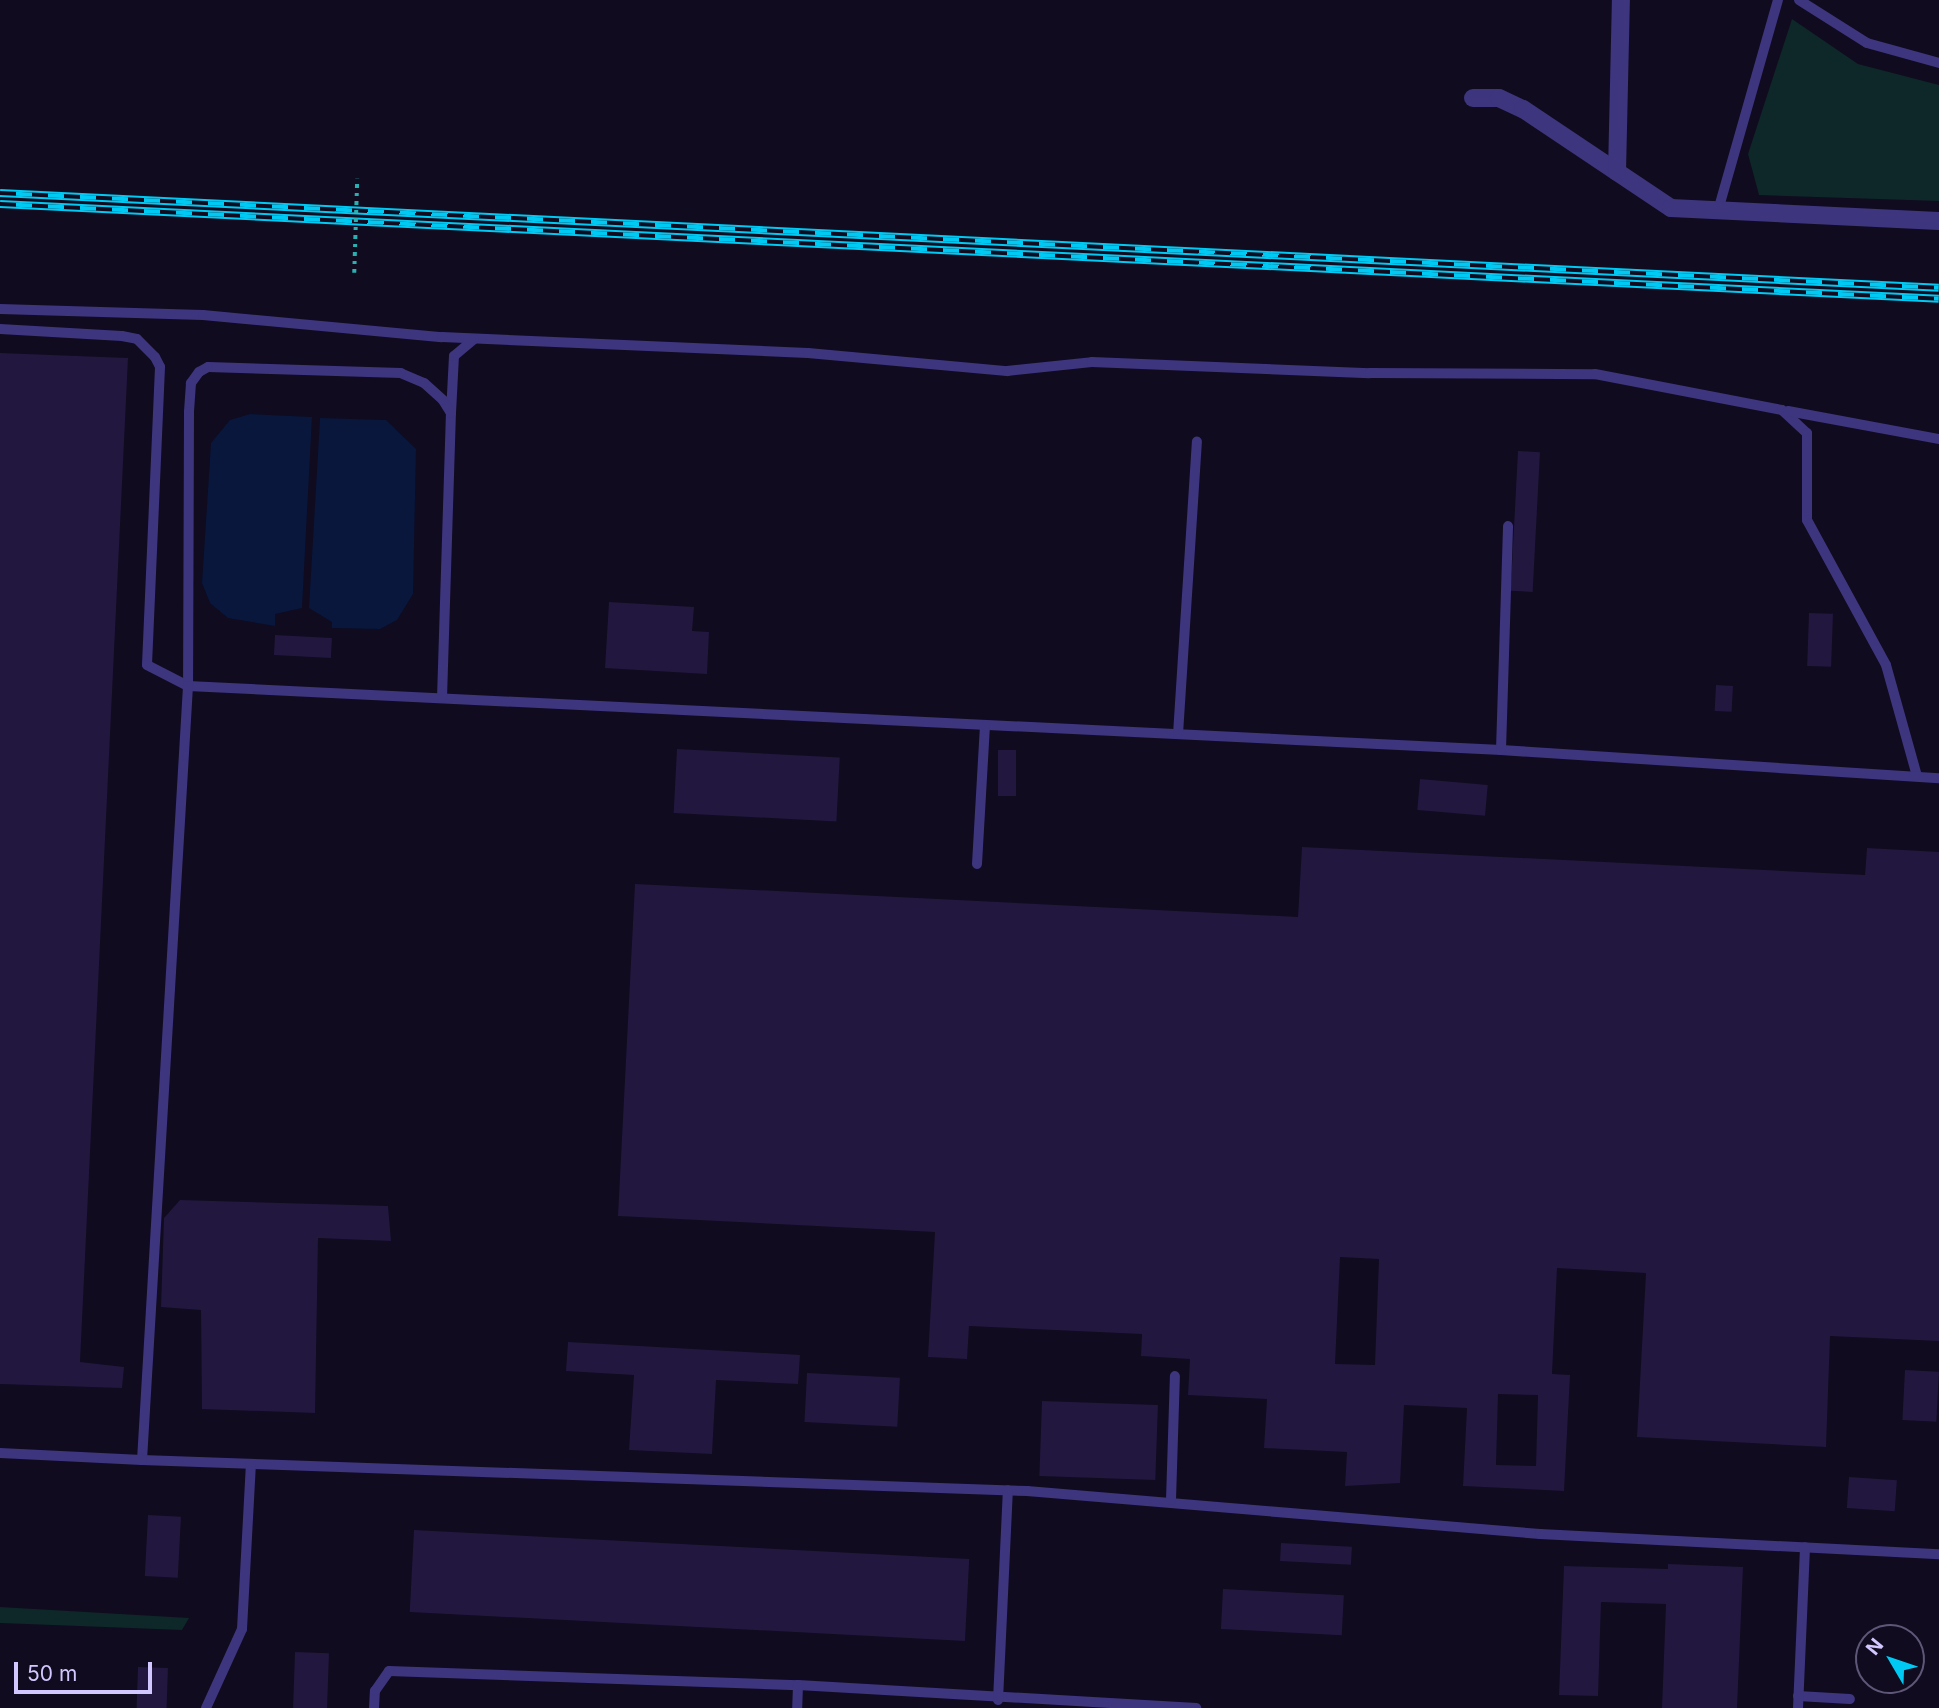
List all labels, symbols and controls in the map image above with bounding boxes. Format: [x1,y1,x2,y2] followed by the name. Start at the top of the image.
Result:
[1855,1624,1925,1694] north arrow
[1861,1634,1888,1660] text: N
[18,1648,156,1692] scale bar
[27,1661,77,1686] text: 50 m

